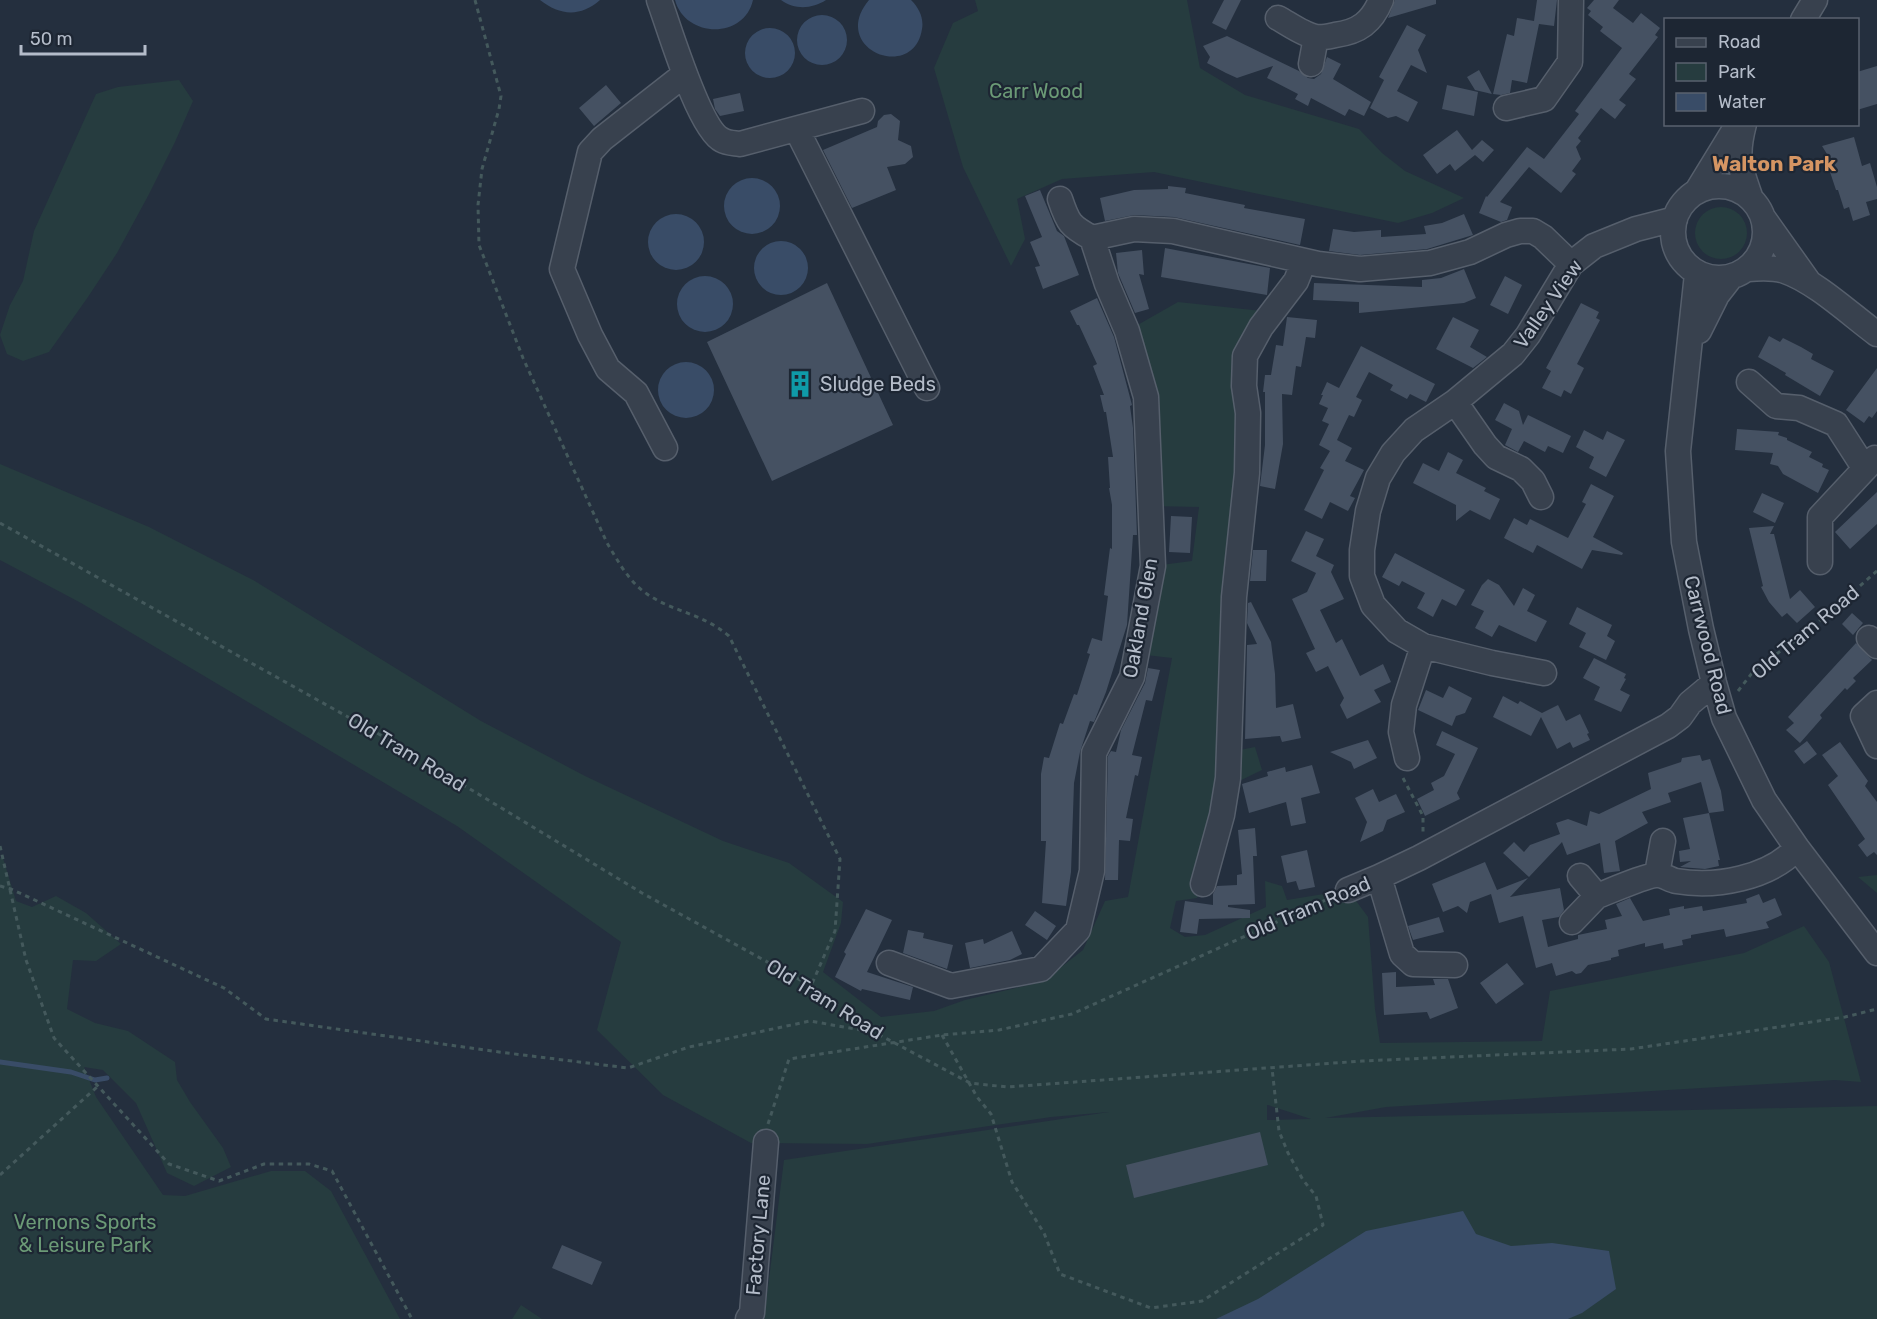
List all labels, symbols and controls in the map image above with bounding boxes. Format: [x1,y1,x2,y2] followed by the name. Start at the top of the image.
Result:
[21,18,146,56] scale bar
[1664,18,1859,126] legend
[30,28,73,50] text: 50 m
[1718,31,1761,53] text: Road
[1718,61,1756,83] text: Park
[989,79,1083,103] park label: Carr Wood
[1718,91,1766,113] text: Water
[1712,151,1837,176] district label: Walton Park
[1509,255,1587,353] street label: Valley View
[785,369,815,399] building icon: Sludge Beds
[820,372,936,396] place label: Sludge Beds
[1118,556,1162,680] street label: Oakland Glen
[1679,573,1737,717] street label: Carrwood Road
[1746,580,1864,684] street label: Old Tram Road
[344,707,470,797] street label: Old Tram Road
[1242,871,1374,945] street label: Old Tram Road
[762,954,888,1044] street label: Old Tram Road
[741,1174,775,1296] street label: Factory Lane
[13,1210,157,1257] park label: Vernons Sports & Leisure Park

